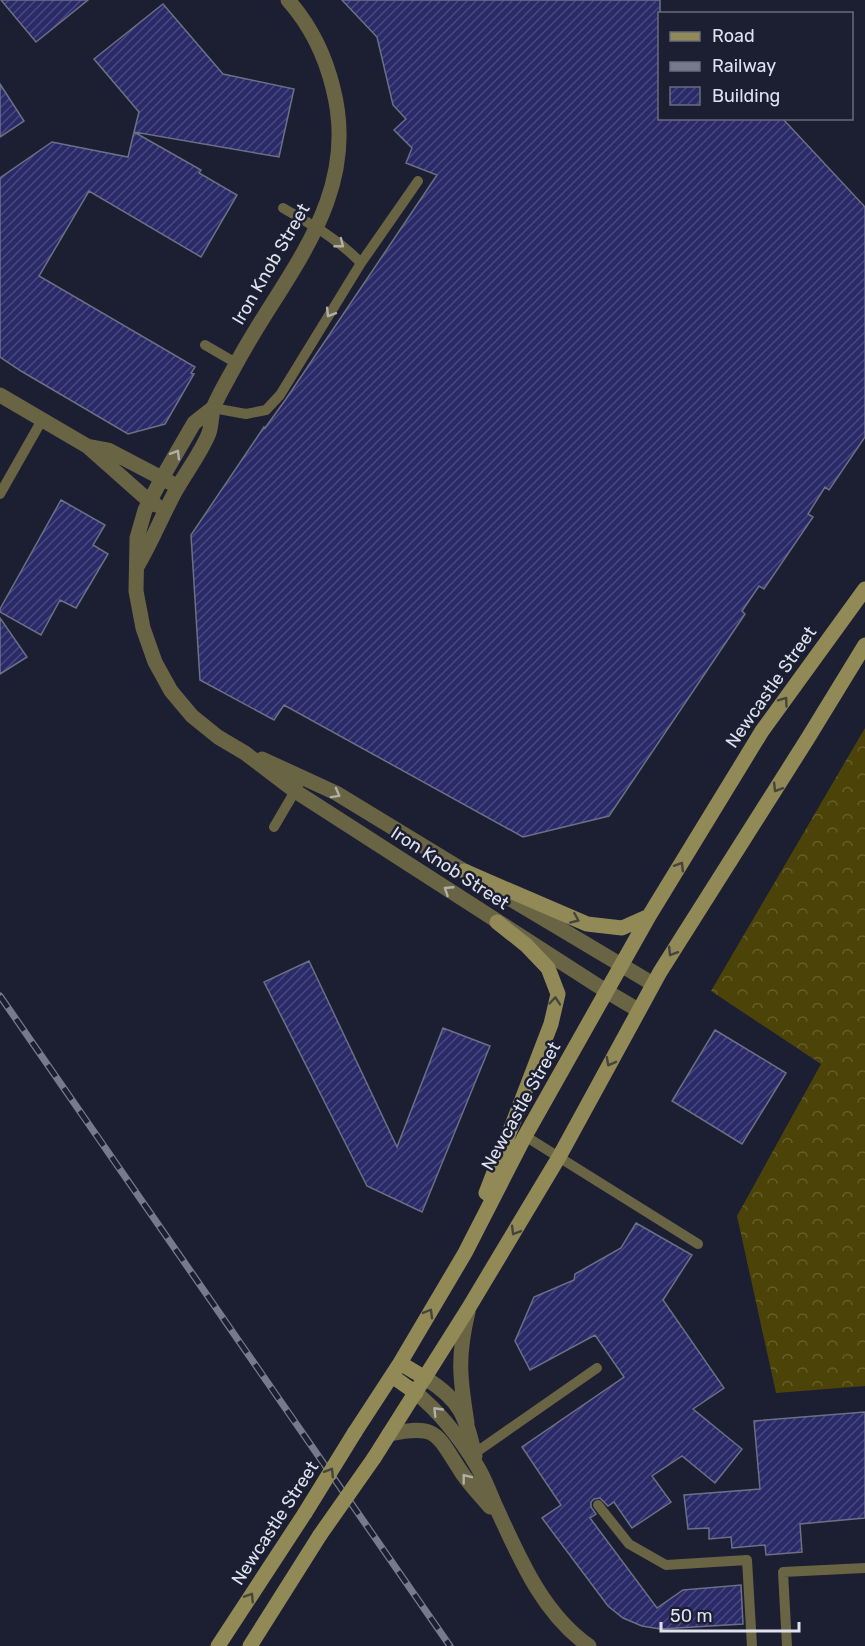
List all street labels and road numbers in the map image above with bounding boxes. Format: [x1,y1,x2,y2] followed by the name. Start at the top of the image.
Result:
[227,199,315,329] street label: Iron Knob Street
[721,622,821,752] street label: Newcastle Street
[387,822,513,914] street label: Iron Knob Street
[477,1038,565,1174] street label: Newcastle Street
[227,1457,323,1589] street label: Newcastle Street

